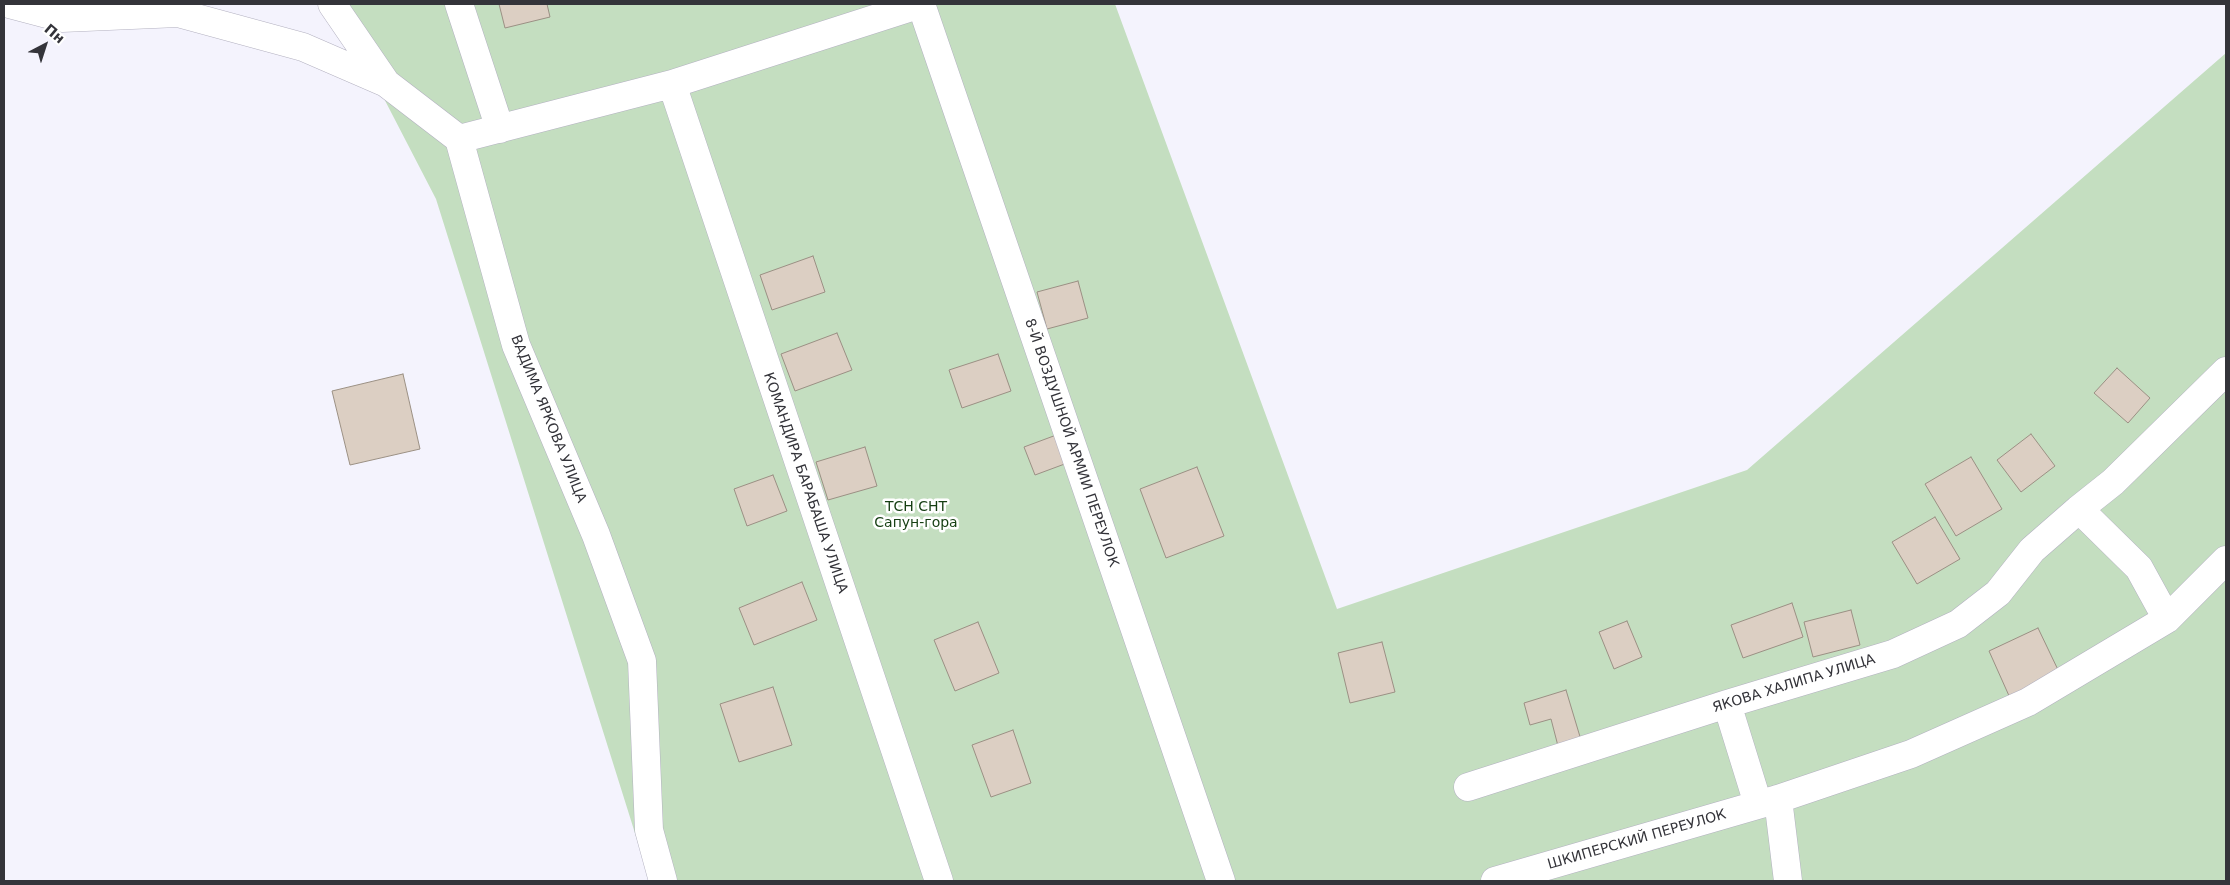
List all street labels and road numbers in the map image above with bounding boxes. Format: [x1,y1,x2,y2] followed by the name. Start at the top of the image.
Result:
[1020,317,1122,569] street label: 8-Й ВОЗДУШНОЙ АРМИИ ПЕРЕУЛОК
[507,333,589,505] street label: ВАДИМА ЯРКОВА УЛИЦА
[759,370,851,596] street label: КОМАНДИРА БАРАБАША УЛИЦА
[1711,651,1877,717] street label: ЯКОВА ХАЛИПА УЛИЦА
[1546,806,1728,874] street label: ШКИПЕРСКИЙ ПЕРЕУЛОК

